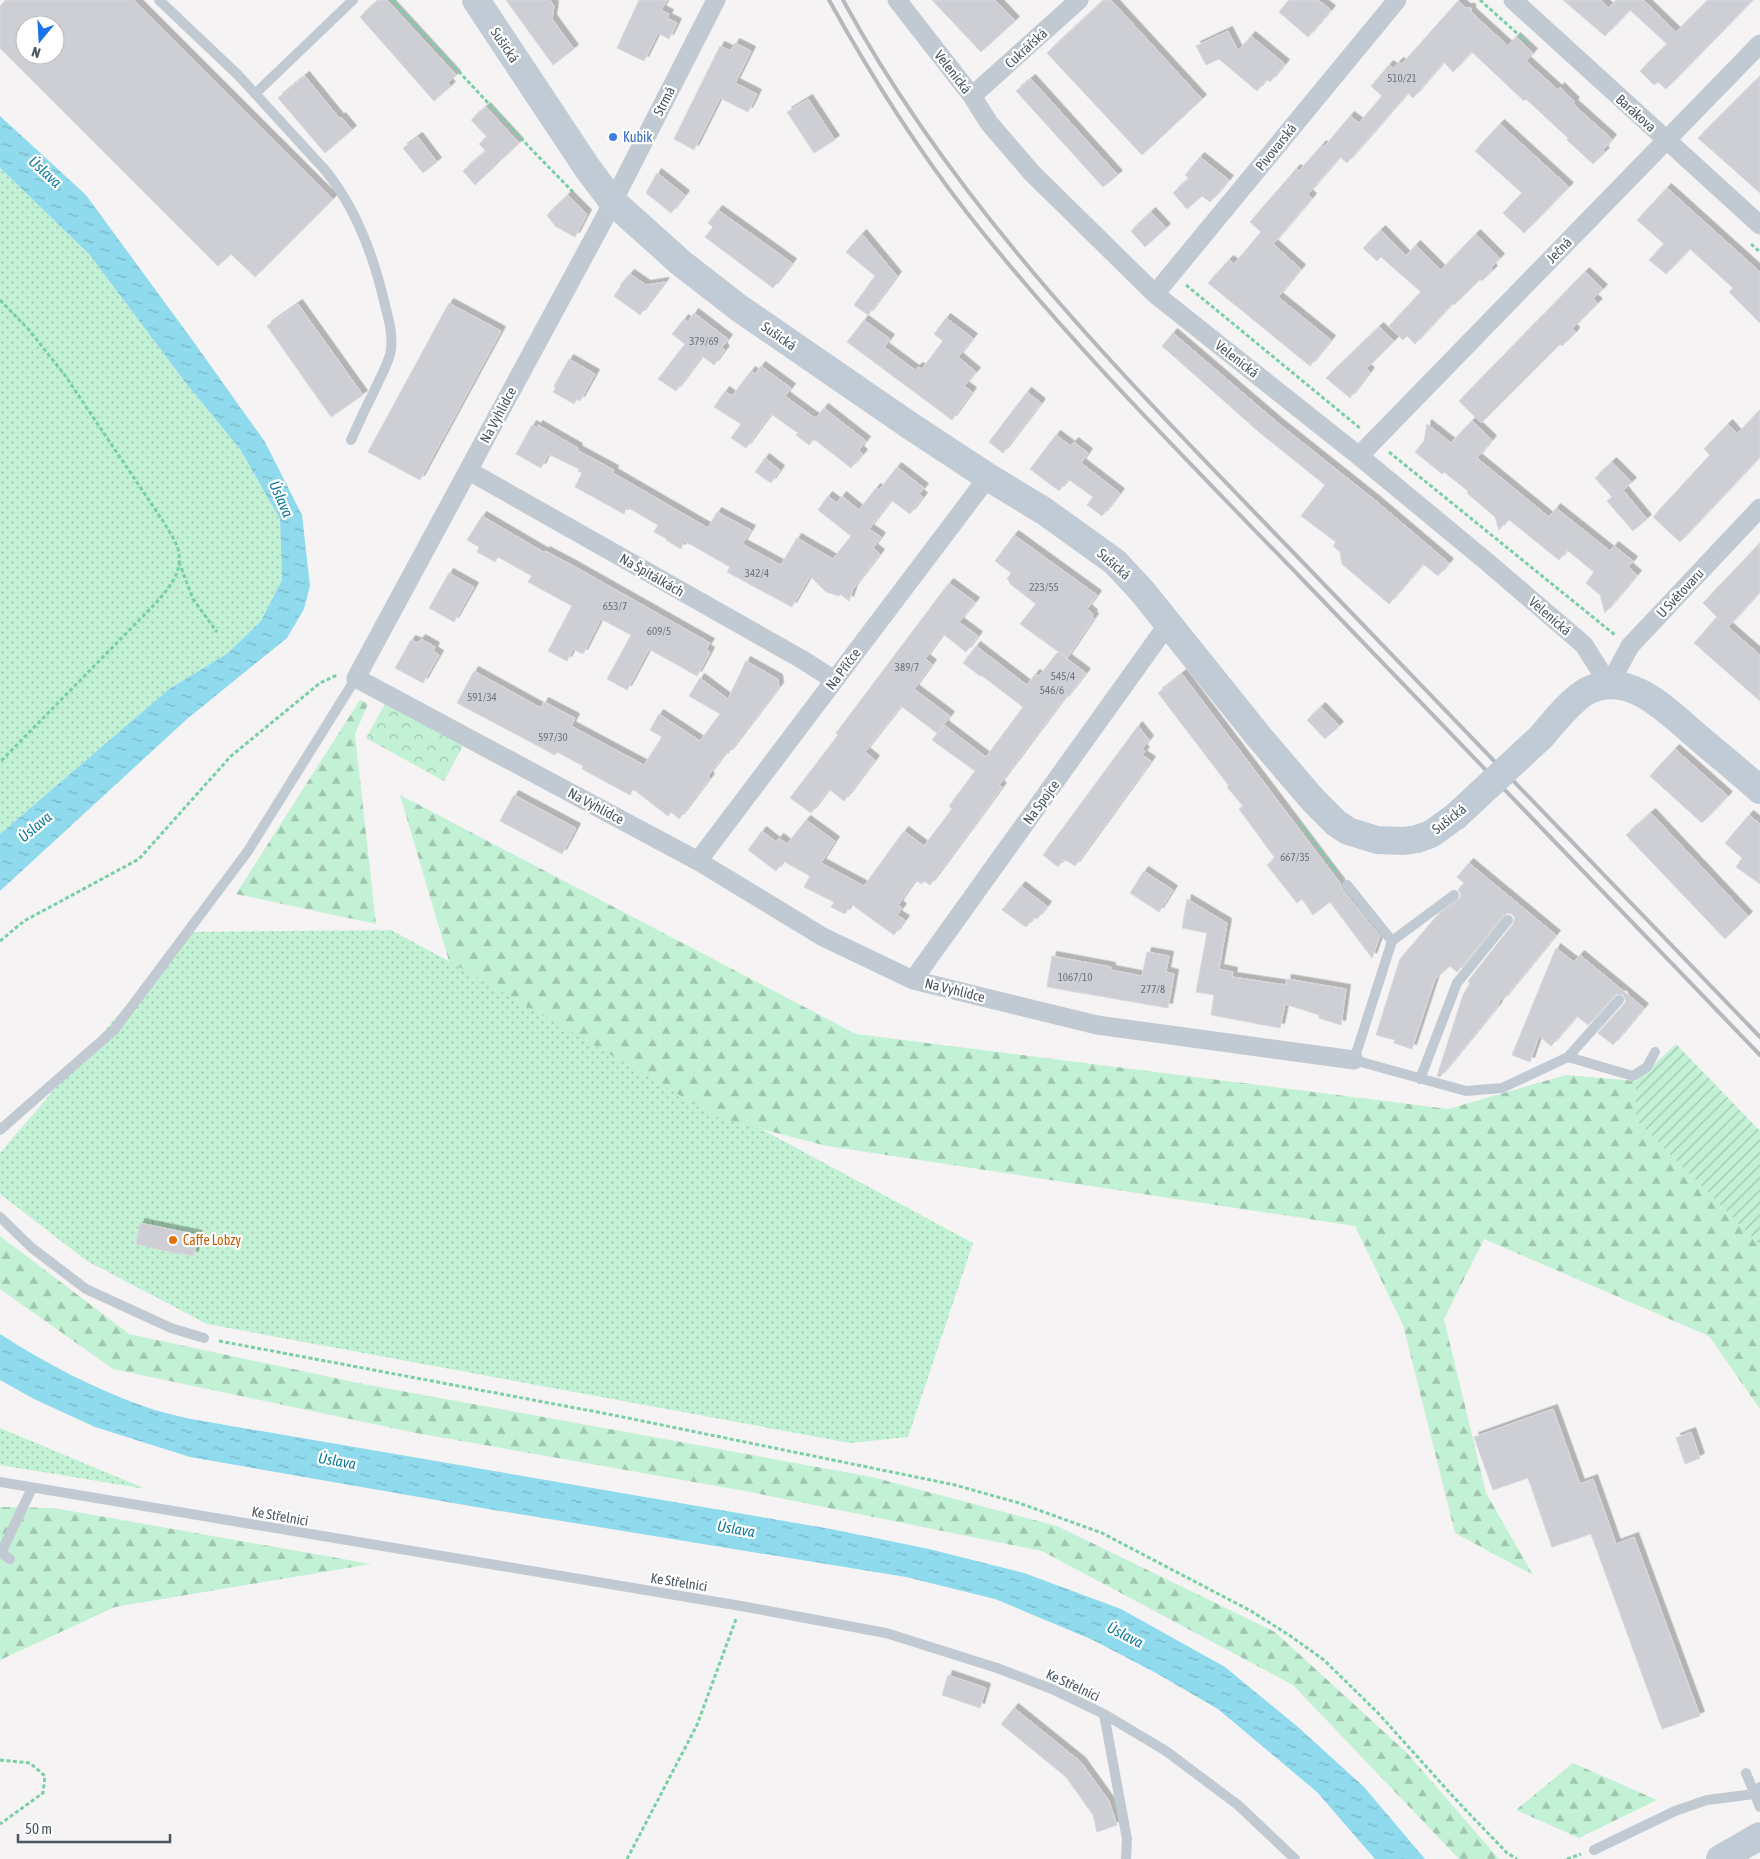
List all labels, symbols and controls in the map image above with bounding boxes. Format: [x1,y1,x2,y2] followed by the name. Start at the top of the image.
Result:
[15,15,65,65] north arrow
[488,25,522,65] street label: Sušická
[1002,25,1050,71] street label: Cukrářská
[30,43,42,61] text: N
[931,47,975,97] street label: Velenická
[1387,72,1417,84] house number: 510/21
[650,84,678,118] street label: Strmá
[1613,91,1659,135] street label: Barákova
[1252,120,1300,174] street label: Pivovarská
[623,129,653,145] place label: Kubik
[607,131,619,143] marker: Kubik
[26,153,65,191] water label: Úslava
[1543,234,1575,266] street label: Ječná
[759,318,799,354] street label: Sušická
[689,335,719,347] house number: 379/69
[1212,337,1262,381] street label: Velenická
[477,384,519,446] street label: Na Vyhlídce
[266,478,297,520] water label: Úslava
[1094,545,1134,583] street label: Sušická
[617,550,687,600] street label: Na Špitálkách
[1653,565,1707,621] street label: U Světovaru
[745,567,769,579] house number: 342/4
[1029,581,1059,593] house number: 223/55
[1526,593,1574,639] street label: Velenická
[603,600,627,612] house number: 653/7
[647,625,671,637] house number: 609/5
[822,645,864,693] street label: Na Příčce
[895,661,919,673] house number: 389/7
[1051,670,1075,682] house number: 545/4
[1040,684,1064,696] house number: 546/6
[467,691,497,703] house number: 591/34
[538,731,568,743] house number: 597/30
[1020,777,1062,827] street label: Na Spojce
[565,785,627,827] street label: Na Vyhlídce
[1429,801,1469,837] street label: Sušická
[15,808,55,845] water label: Úslava
[1280,851,1310,863] house number: 667/35
[1058,971,1092,983] house number: 1067/10
[923,975,987,1005] street label: Na Vyhlídce
[1141,983,1165,995] house number: 277/8
[183,1232,241,1248] place label: Caffe Lobzy
[167,1234,179,1246] marker: Caffe Lobzy
[317,1449,357,1472] water label: Úslava
[250,1503,310,1529] street label: Ke Střelnici
[716,1517,756,1540] water label: Úslava
[649,1570,709,1594] street label: Ke Střelnici
[1104,1618,1146,1651] water label: Úslava
[1044,1666,1102,1704] street label: Ke Střelnici
[18,1812,170,1844] scale bar
[25,1820,52,1837] text: 50 m

